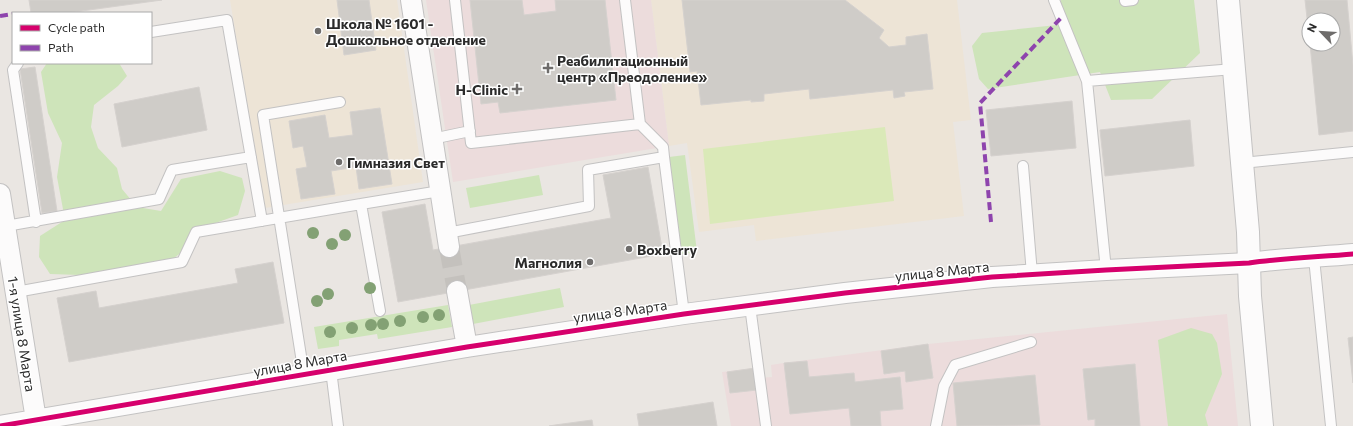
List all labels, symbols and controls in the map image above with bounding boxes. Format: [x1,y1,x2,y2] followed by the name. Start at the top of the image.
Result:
[12,12,152,64] legend
[1301,12,1341,52] north arrow
[326,15,486,48] place label: Школа № 1601 - Дошкольное отделение
[48,20,105,34] text: Cycle path
[1304,21,1319,34] text: N
[313,26,323,36] marker: Школа № 1601 - Дошкольное отделение
[48,40,74,54] text: Path
[557,52,707,85] place label: Реабилитационный центр «Преодоление»
[542,62,554,74] marker: Реабилитационный центр «Преодоление»
[455,81,508,98] place label: H-Clinic
[511,83,523,95] marker: H-Clinic
[347,154,445,171] place label: Гимназия Свет
[334,157,344,167] marker: Гимназия Свет
[637,241,697,258] place label: Boxberry
[624,244,634,254] marker: Boxberry
[515,254,582,271] place label: Магнолия
[585,257,595,267] marker: Магнолия
[894,258,990,284] street label: улица 8 Марта
[4,275,40,393] street label: 1-я улица 8 Марта
[572,296,668,326] street label: улица 8 Марта
[252,346,348,380] street label: улица 8 Марта

